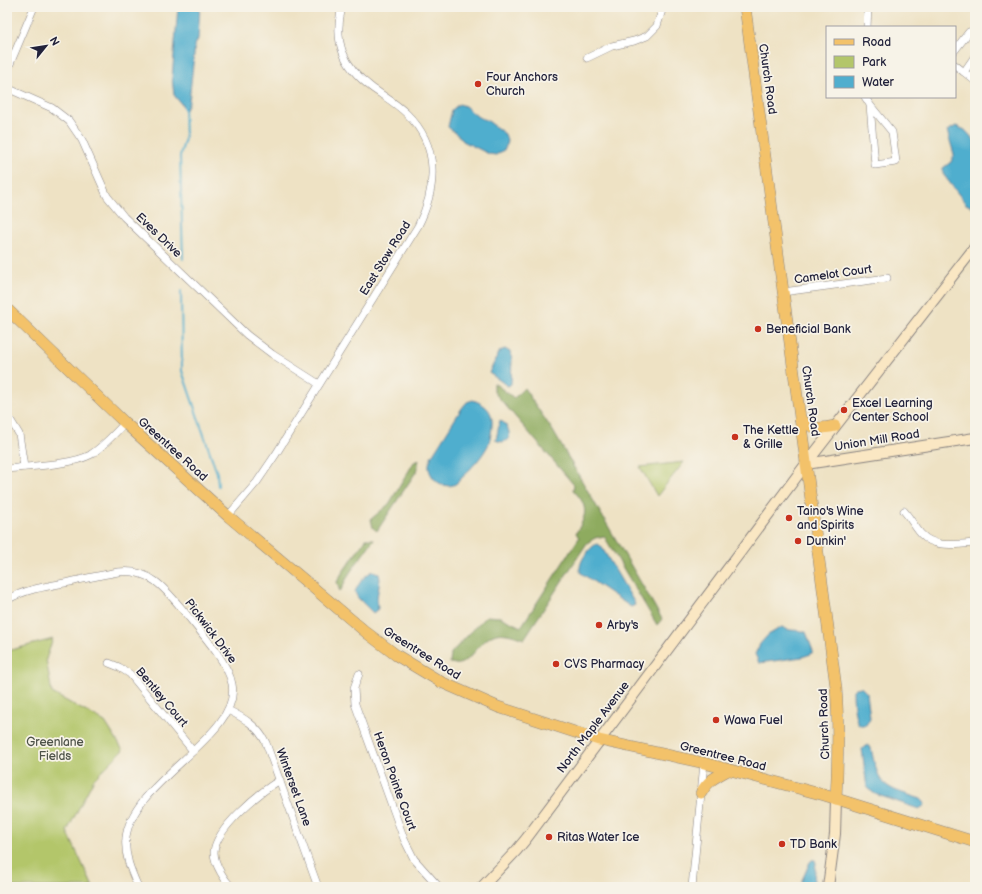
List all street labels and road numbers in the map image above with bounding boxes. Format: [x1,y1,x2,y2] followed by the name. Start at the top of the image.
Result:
[755,43,780,115] street label: Church Road
[133,210,185,261] street label: Eves Drive
[357,218,414,298] street label: East Stow Road
[793,262,873,287] street label: Camelot Court
[798,365,823,437] street label: Church Road
[135,414,211,485] street label: Greentree Road
[833,426,921,455] street label: Union Mill Road
[181,596,240,667] street label: Pickwick Drive
[380,624,463,683] street label: Greentree Road
[132,664,191,730] street label: Bentley Court
[554,678,633,776] street label: North Maple Avenue
[816,688,833,760] street label: Church Road
[370,730,419,833] street label: Heron Pointe Court
[678,739,768,774] street label: Greentree Road
[272,746,315,828] street label: Winterset Lane

